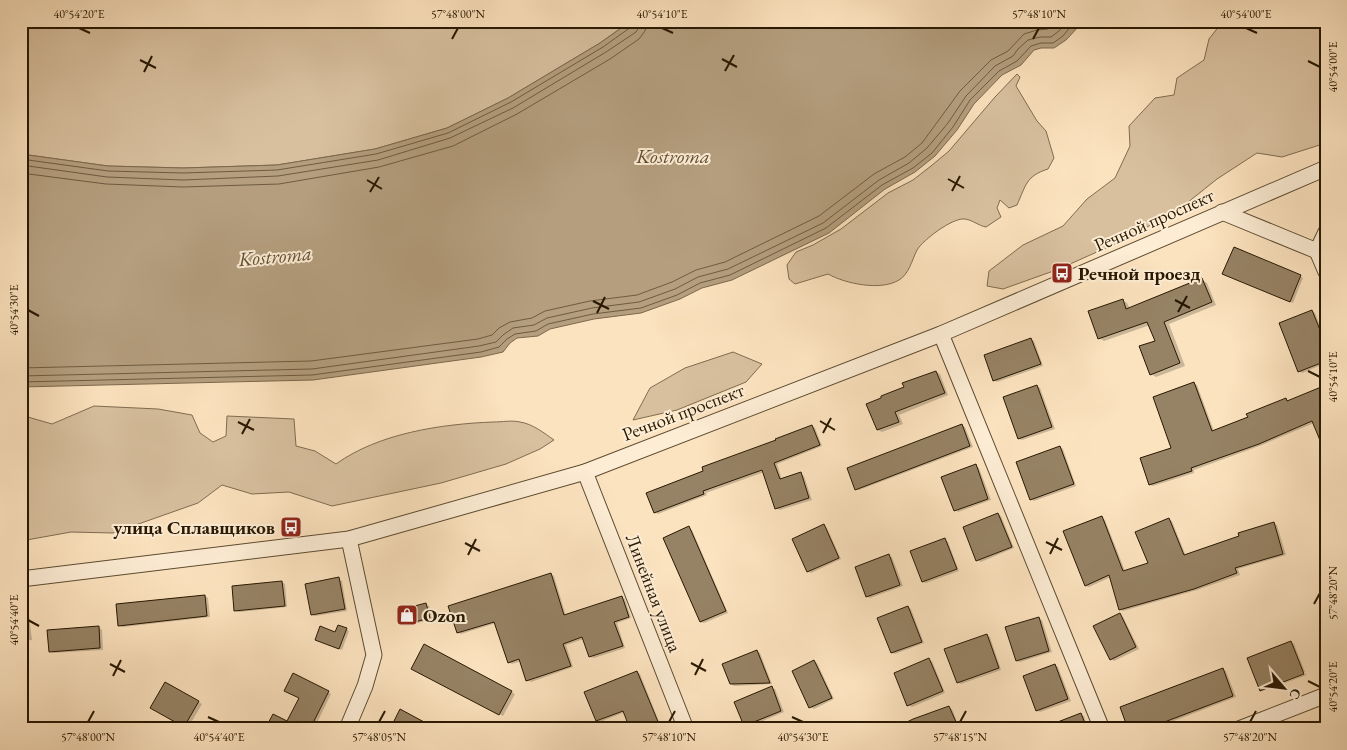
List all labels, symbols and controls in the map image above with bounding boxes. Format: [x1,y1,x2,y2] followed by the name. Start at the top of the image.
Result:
[53,6,105,22] text: 40°54'20"E
[431,6,485,22] text: 57°48'00"N
[636,6,688,22] text: 40°54'10"E
[1012,6,1066,22] text: 57°48'10"N
[1220,6,1272,22] text: 40°54'00"E
[1325,41,1341,93] text: 40°54'00"E
[635,143,710,169] water label: Kostroma
[1090,182,1218,258] street label: Речной проспект
[236,240,313,272] water label: Kostroma
[1050,261,1074,285] bus stop icon: Речной проезд
[1078,261,1200,286] place label: Речной проезд
[6,284,22,336] text: 40°54'30"E
[1325,351,1341,403] text: 40°54'10"E
[618,377,748,447] street label: Речной проспект
[113,515,275,540] place label: улица Сплавщиков
[279,515,303,539] bus stop icon: улица Сплавщиков
[620,530,688,656] street label: Линейная улица
[1325,566,1341,620] text: 57°48'20"N
[6,594,22,646] text: 40°54'40"E
[395,603,419,627] shop icon: Ozon
[423,603,466,628] place label: Ozon
[1325,661,1341,713] text: 40°54'20"E
[1260,662,1310,712] north arrow
[1285,685,1306,703] text: С
[61,729,115,745] text: 57°48'00"N
[193,729,245,745] text: 40°54'40"E
[352,729,406,745] text: 57°48'05"N
[642,729,696,745] text: 57°48'10"N
[777,729,829,745] text: 40°54'30"E
[933,729,987,745] text: 57°48'15"N
[1223,729,1277,745] text: 57°48'20"N

